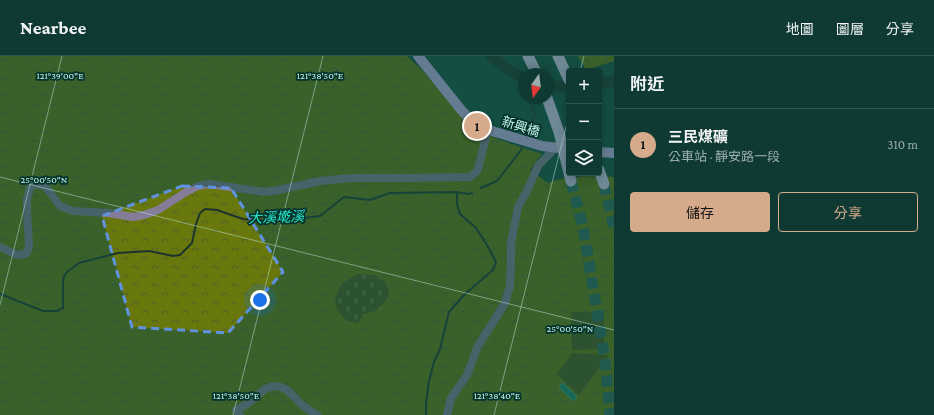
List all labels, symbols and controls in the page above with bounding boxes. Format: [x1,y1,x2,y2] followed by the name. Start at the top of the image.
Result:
[20,17,86,38] text: Nearbee
[786,21,814,37] text: 地圖
[836,21,864,37] text: 圖層
[886,21,914,37] text: 分享
[518,68,554,104] north arrow
[566,68,602,176] map controls
[566,68,602,104] button: +
[36,70,84,81] text: 121°39'00"E
[297,70,344,81] text: 121°38'50"E
[630,75,664,94] text: 附近
[566,104,602,140] button: −
[464,111,490,141] pin: 1
[500,114,542,139] street label: 新興橋
[668,129,728,145] text: 三民煤礦
[641,137,645,152] text: 1
[887,137,918,152] text: 310 m
[566,140,602,176] button: layers
[668,149,780,164] text: 公車站 · 靜安路一段
[21,174,68,185] text: 25°00'50"N
[630,192,770,232] button: 儲存
[778,192,918,232] button: 分享
[248,208,306,226] water label: 大溪墘溪
[250,290,270,310] your location
[547,323,594,334] text: 25°00'50"N
[213,390,260,401] text: 121°38'50"E
[474,390,521,401] text: 121°38'40"E

